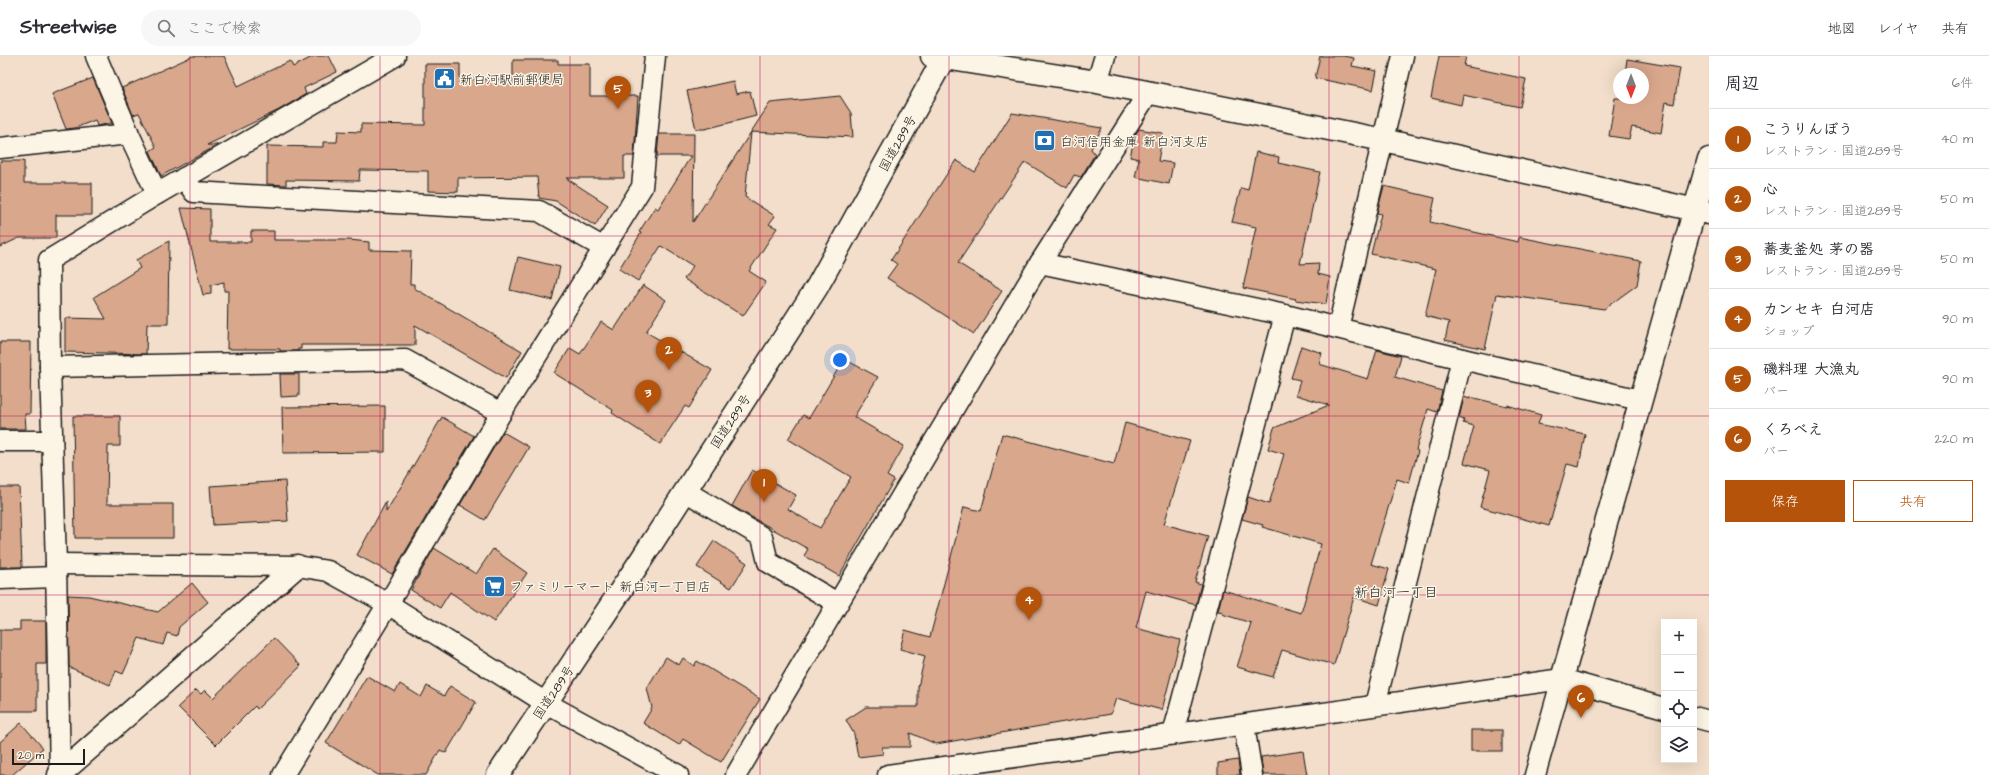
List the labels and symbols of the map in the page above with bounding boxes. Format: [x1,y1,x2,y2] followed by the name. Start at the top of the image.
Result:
[432,66,458,92] public building icon: 新白河駅前郵便局
[1613,68,1649,104] north arrow
[460,71,564,89] place label: 新白河駅前郵便局
[605,76,631,109] pin: 5
[875,112,921,175] street label: 国道289号
[1032,128,1058,154] bank icon: 白河信用金庫 新白河支店
[1060,133,1208,151] place label: 白河信用金庫 新白河支店
[656,337,682,370] pin: 2
[830,350,850,370] your location
[635,380,661,413] pin: 3
[706,391,755,453] street label: 国道289号
[751,469,777,502] pin: 1
[482,573,508,599] supermarket icon: ファミリーマート 新白河一丁目店
[510,578,710,596] place label: ファミリーマート 新白河一丁目店
[1354,583,1438,603] district label: 新白河一丁目
[1016,587,1042,620] pin: 4
[529,662,579,723] street label: 国道289号
[1568,685,1594,718] pin: 6
[12,747,85,766] scale bar

